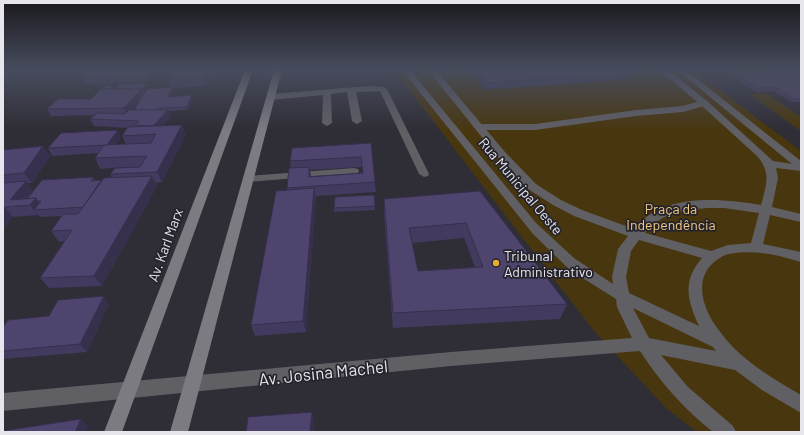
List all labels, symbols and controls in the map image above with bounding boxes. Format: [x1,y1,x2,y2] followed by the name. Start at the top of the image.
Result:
[475,134,567,238] street label: Rua Municipal Oeste
[626,200,716,233] park label: Praça da Independência
[144,206,186,284] street label: Av. Karl Marx
[504,247,593,280] place label: Tribunal Administrativo
[491,258,501,268] marker: Tribunal Administrativo
[257,355,389,389] street label: Av. Josina Machel

